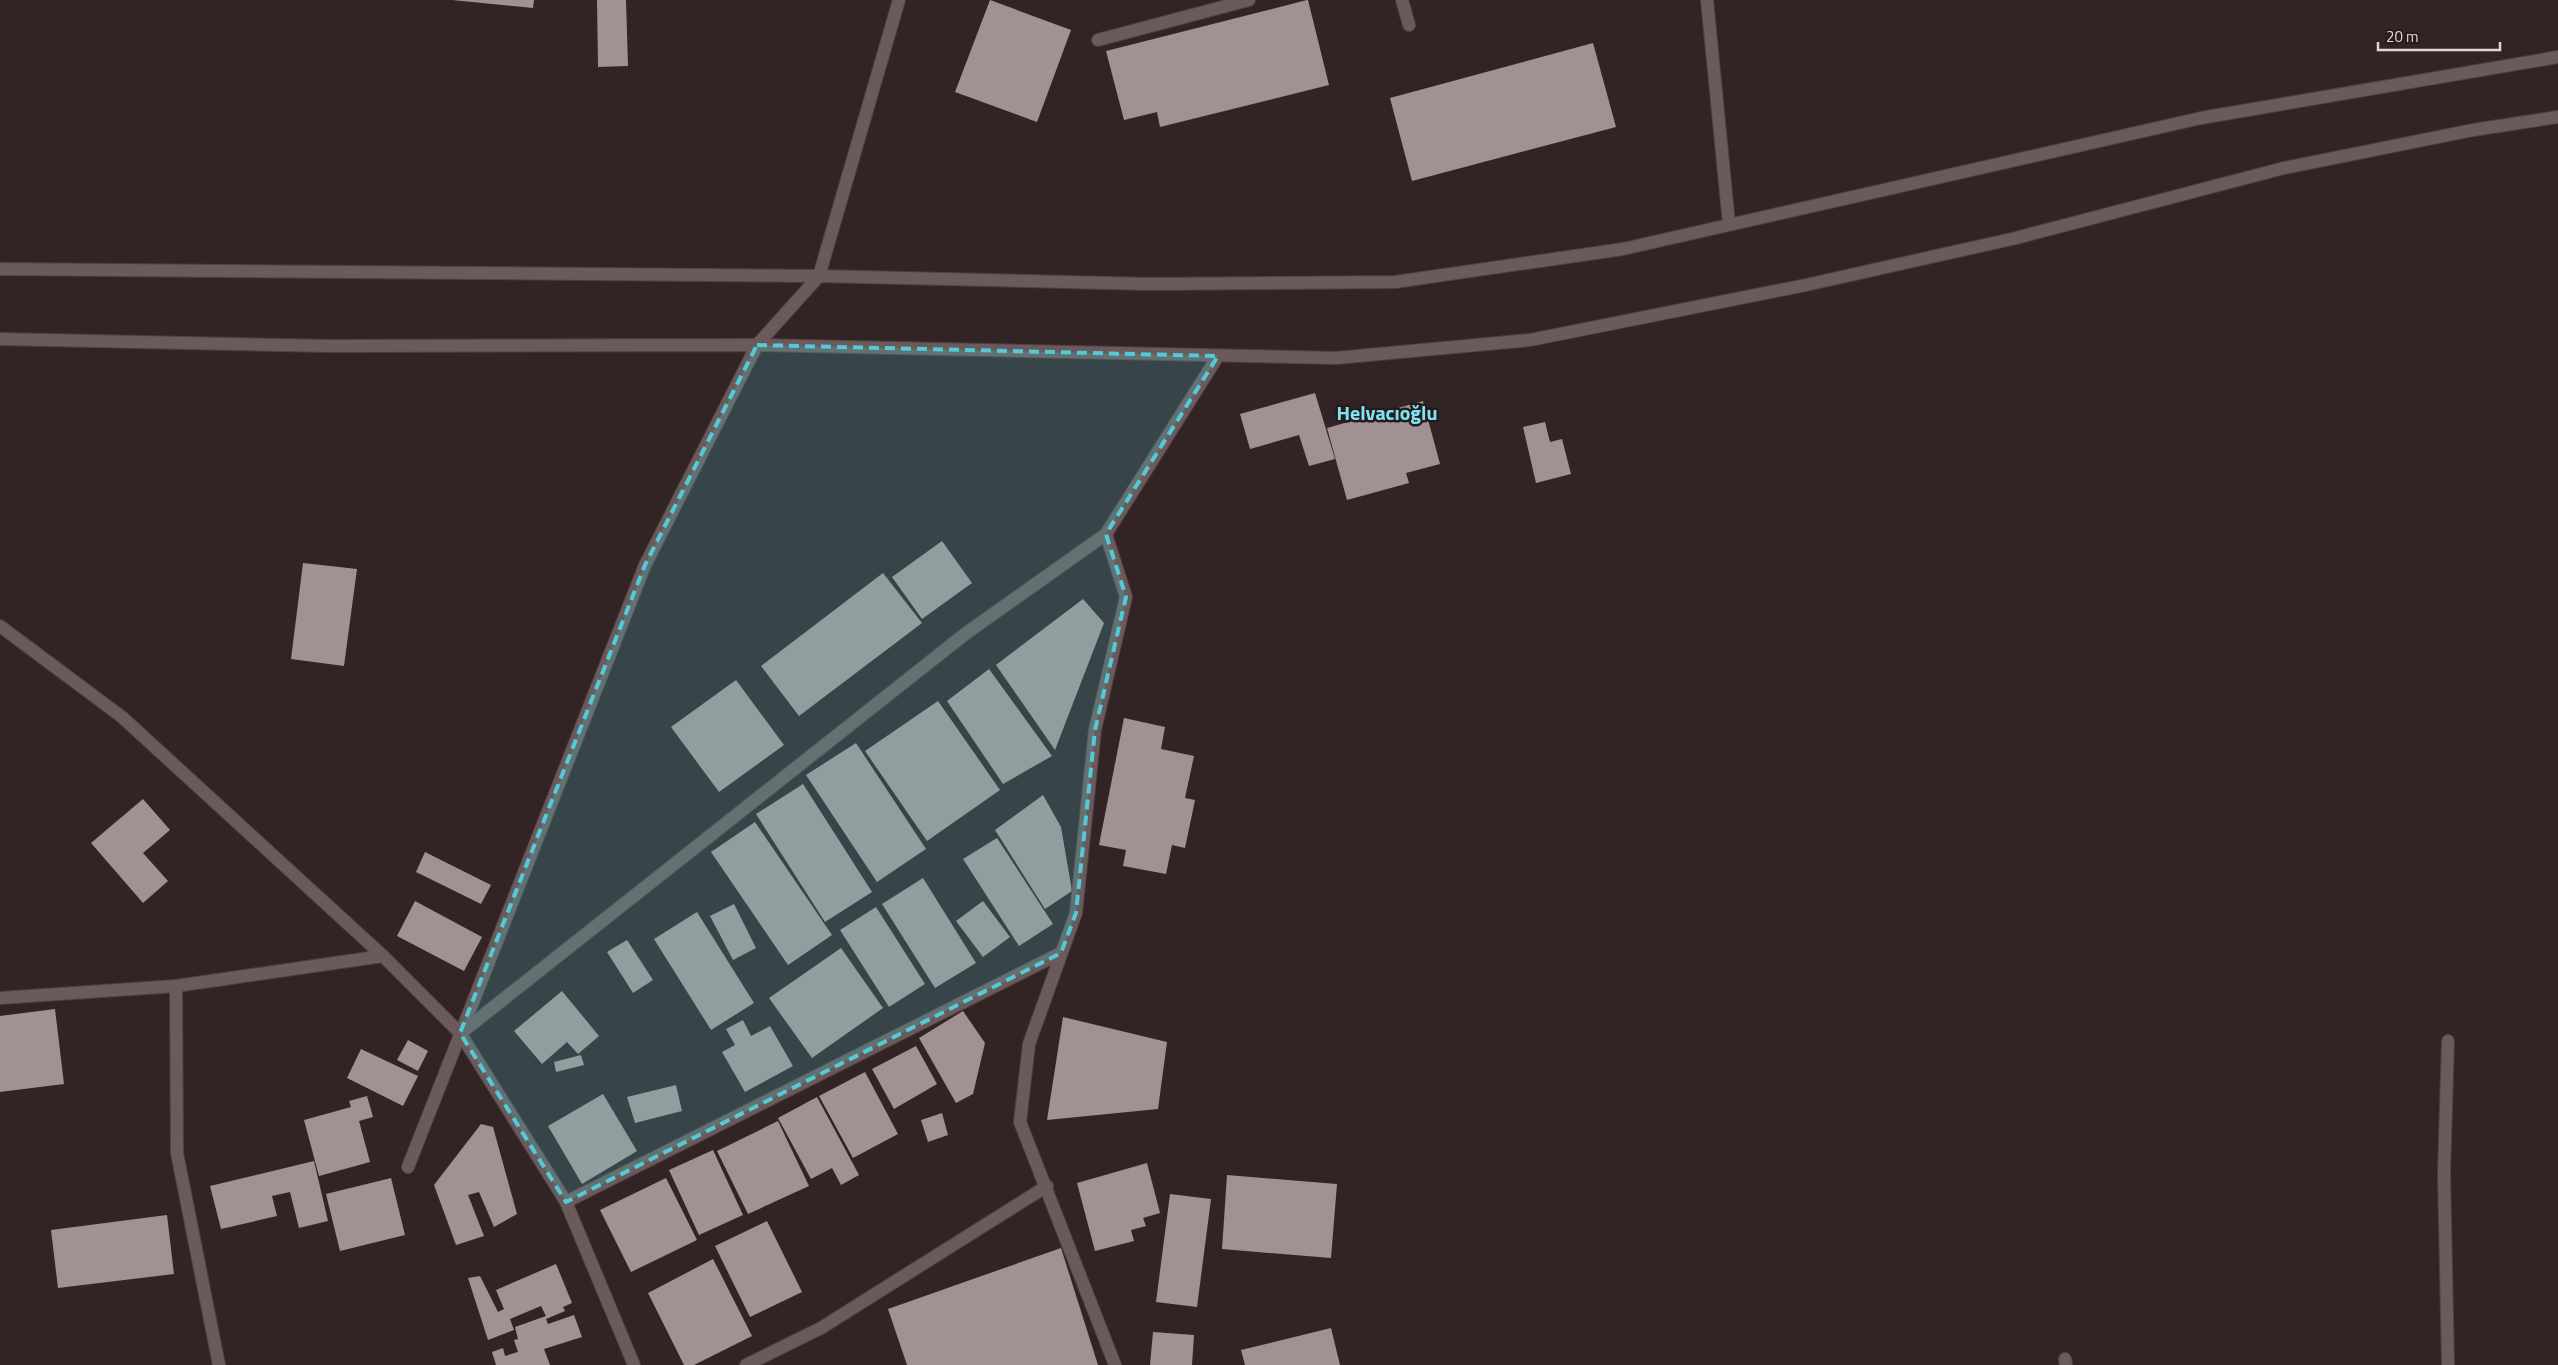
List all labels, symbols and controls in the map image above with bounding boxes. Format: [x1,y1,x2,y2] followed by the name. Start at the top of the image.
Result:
[2378,20,2500,52] scale bar
[2386,25,2419,48] text: 20 m
[1337,397,1437,428] district label: Helvacıoğlu

